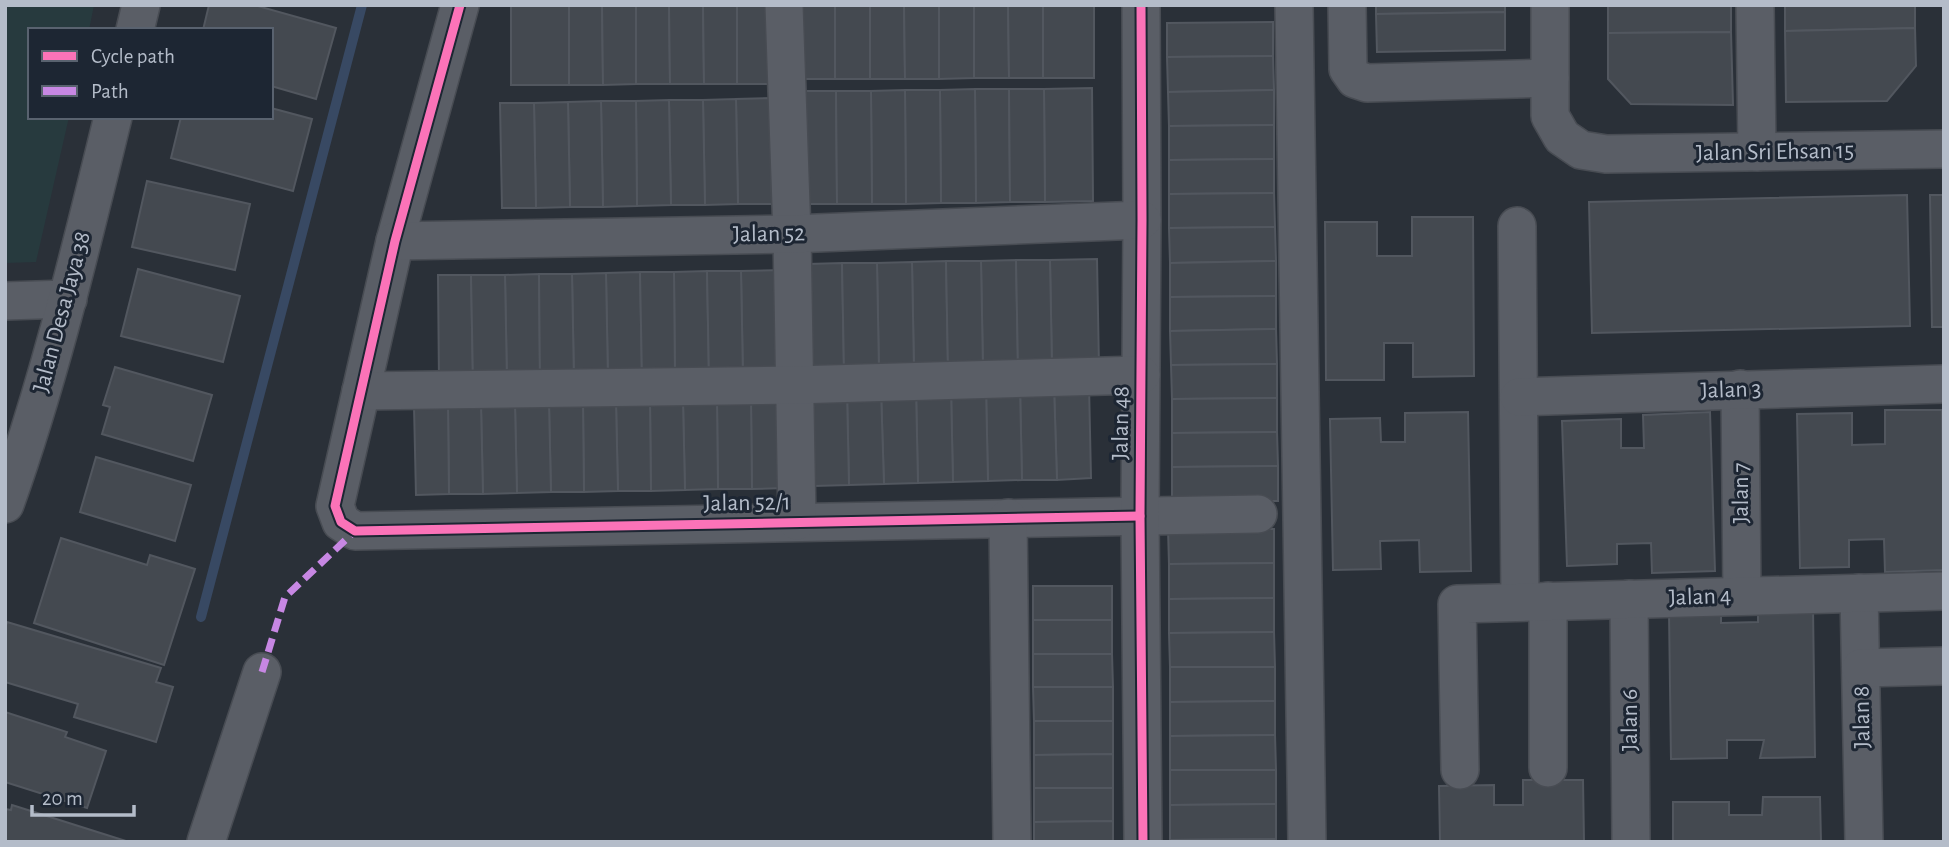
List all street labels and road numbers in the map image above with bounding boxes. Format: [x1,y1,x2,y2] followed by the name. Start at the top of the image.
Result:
[1696,139,1854,165] street label: Jalan Sri Ehsan 15
[733,221,805,247] street label: Jalan 52
[29,229,95,395] street label: Jalan Desa Jaya 38
[1700,377,1762,403] street label: Jalan 3
[1108,386,1134,460] street label: Jalan 48
[1729,462,1753,524] street label: Jalan 7
[703,490,791,516] street label: Jalan 52/1
[1668,584,1732,610] street label: Jalan 4
[1849,686,1875,748] street label: Jalan 8
[1618,689,1642,751] street label: Jalan 6

